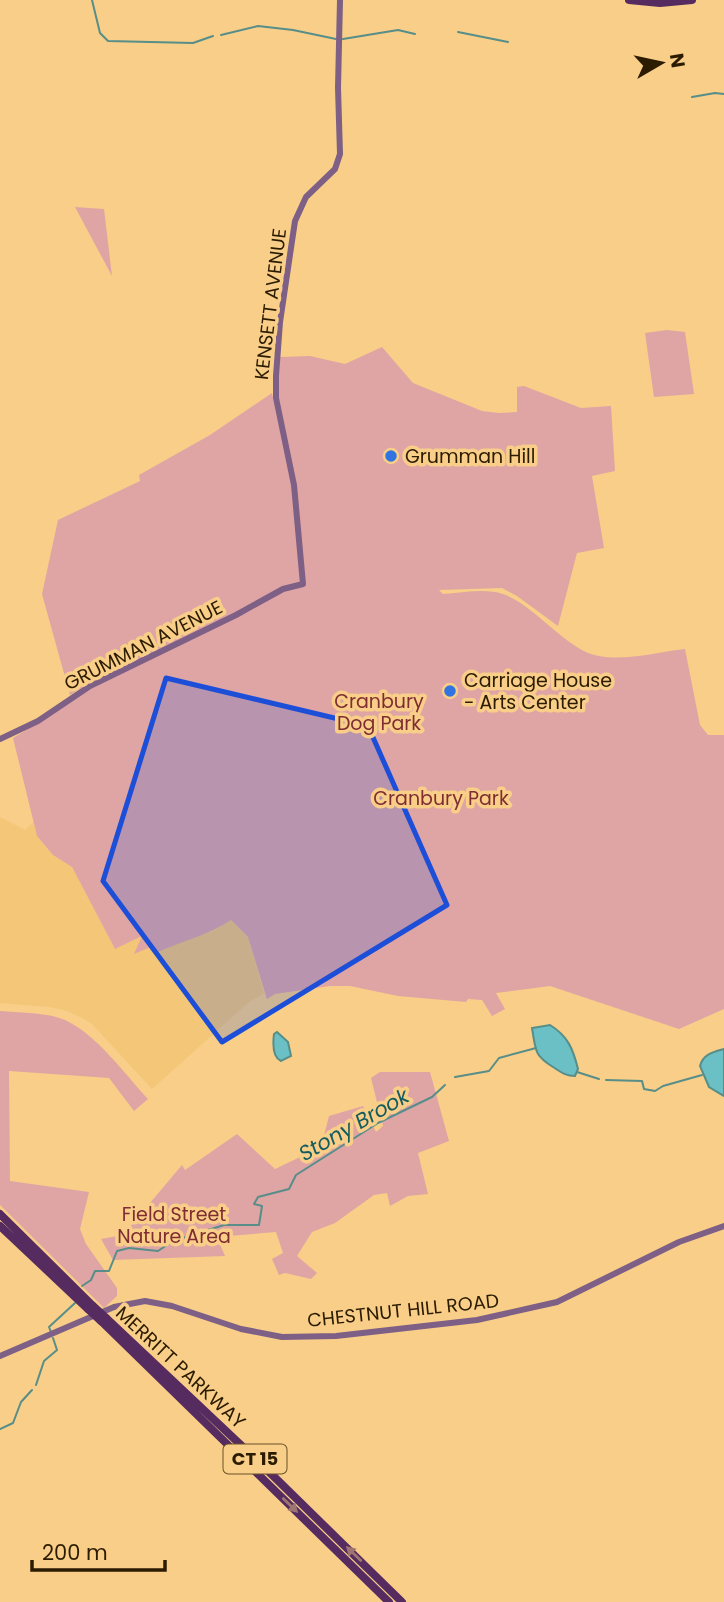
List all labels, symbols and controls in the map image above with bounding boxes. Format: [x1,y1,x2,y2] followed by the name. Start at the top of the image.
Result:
[626,28,696,98] north arrow
[663,51,692,70] text: N
[248,227,293,381] street label: KENSETT AVENUE
[405,443,535,470] place label: Grumman Hill
[383,448,399,464] marker: Grumman Hill
[59,594,227,697] street label: GRUMMAN AVENUE
[464,667,612,716] place label: Carriage House - Arts Center
[442,683,458,699] marker: Carriage House - Arts Center
[334,688,424,737] park label: Cranbury Dog Park
[373,785,509,812] park label: Cranbury Park
[293,1081,415,1168] water label: Stony Brook
[117,1201,231,1250] park label: Field Street Nature Area
[306,1287,500,1334] street label: CHESTNUT HILL ROAD
[110,1300,252,1435] street label: MERRITT PARKWAY
[224,1444,286,1474] road number: CT 15
[281,1497,298,1513] one-way arrow
[32,1528,164,1572] scale bar
[42,1538,108,1567] text: 200 m
[345,1545,362,1562] one-way arrow

